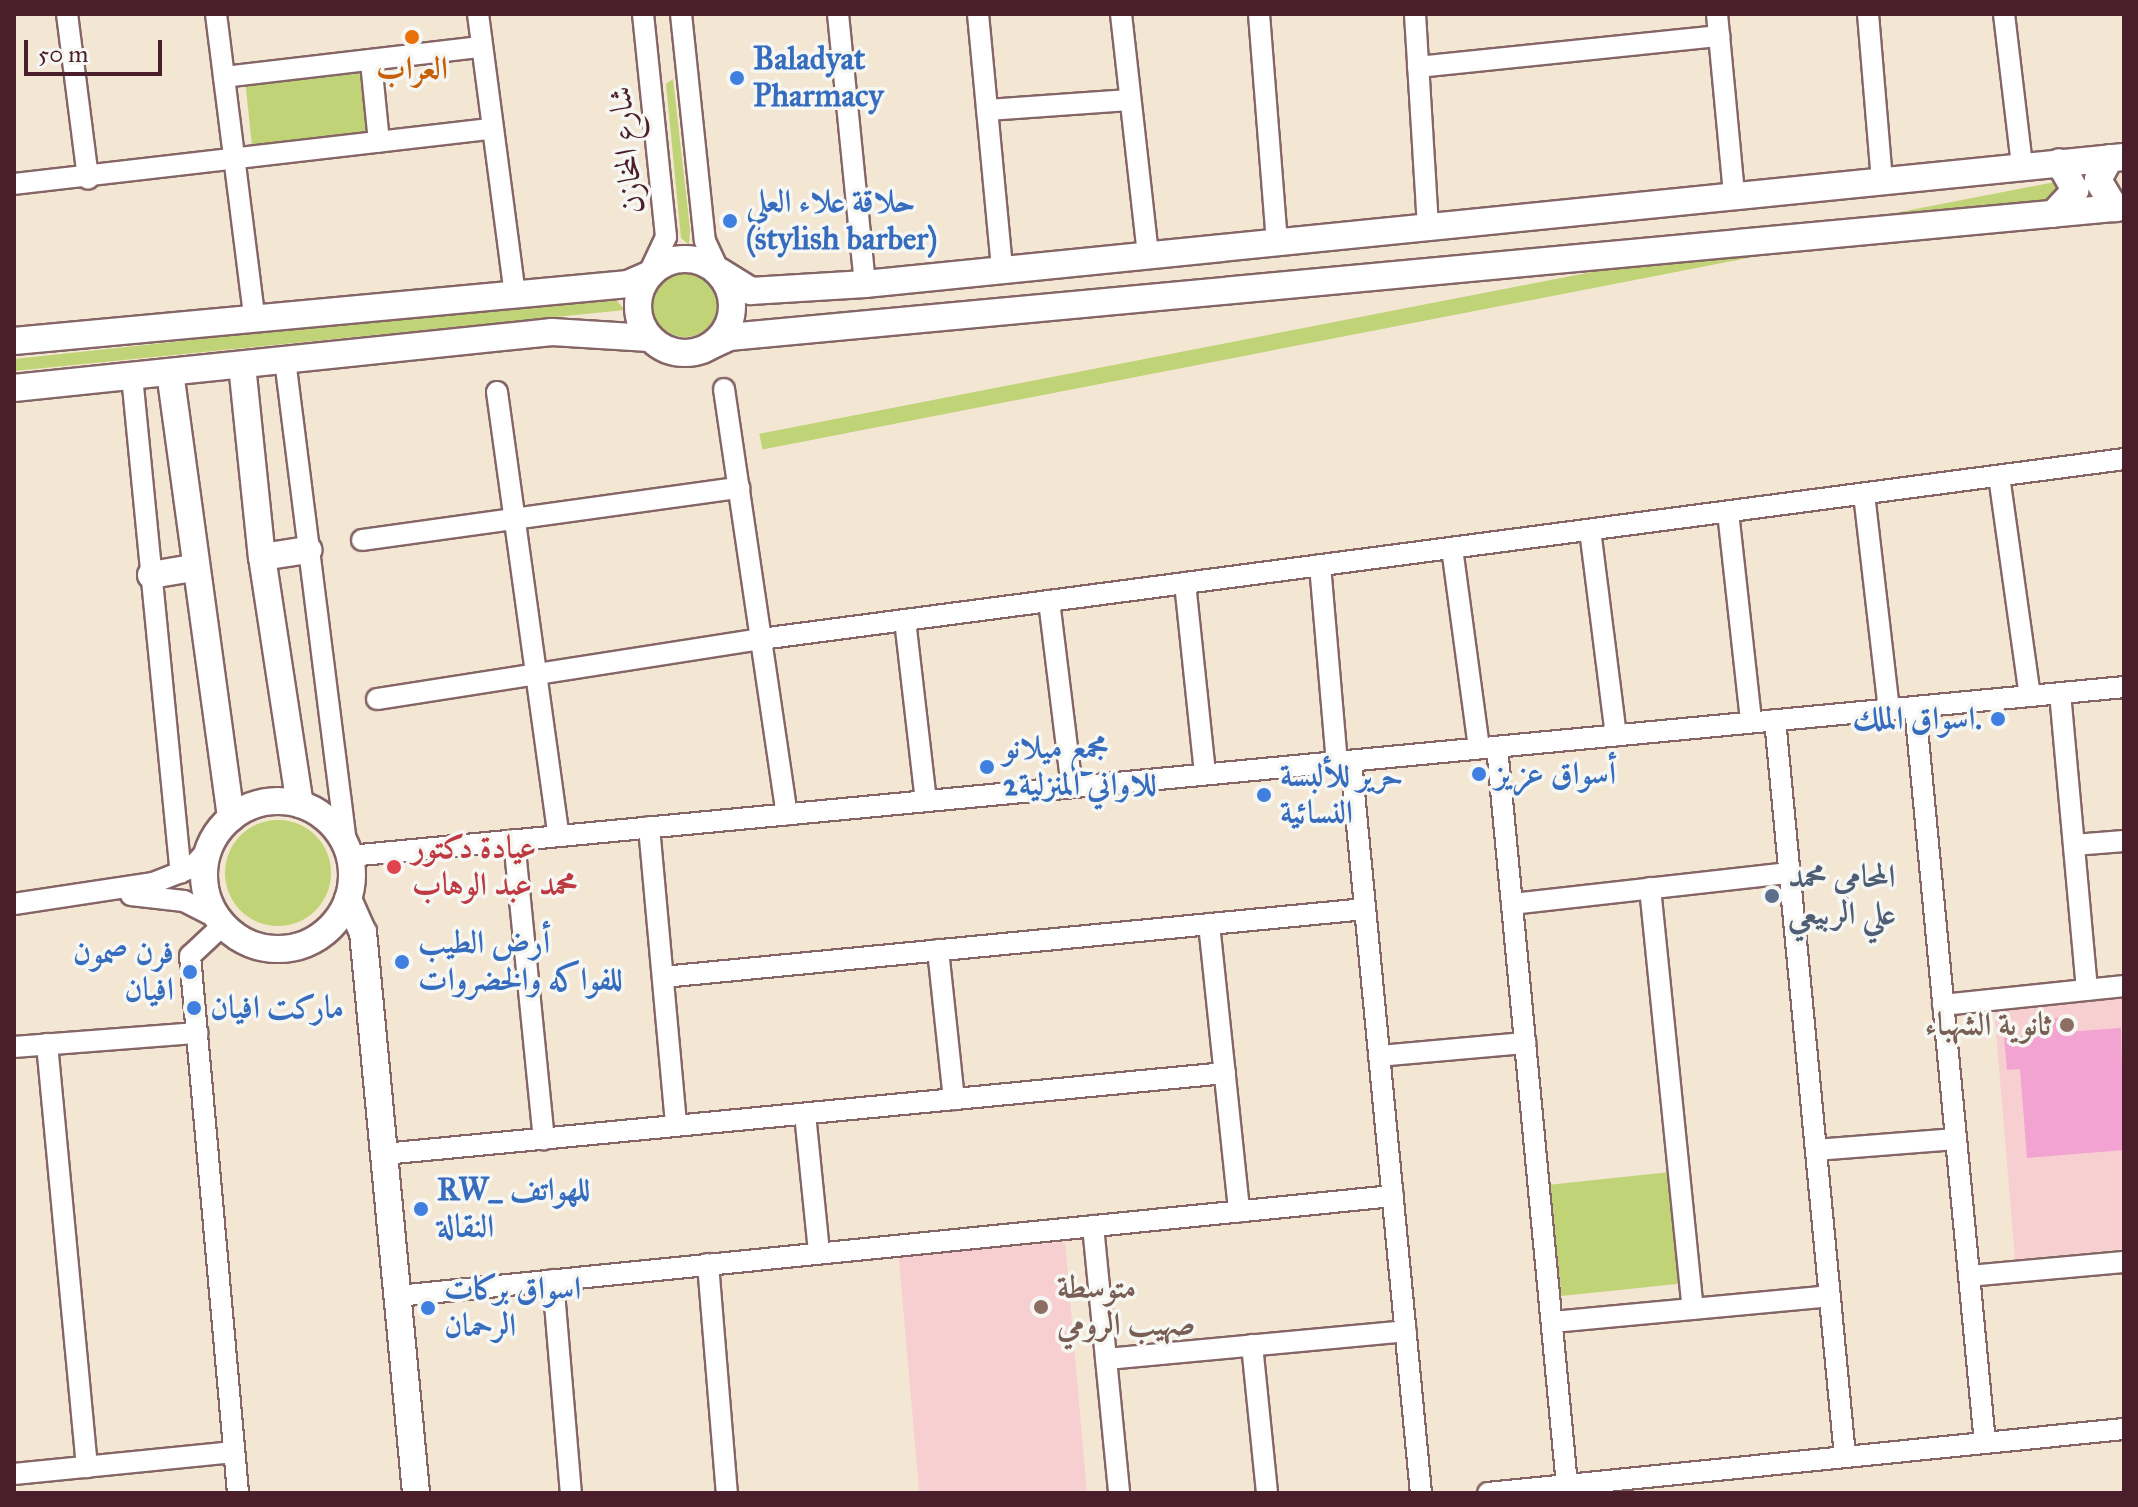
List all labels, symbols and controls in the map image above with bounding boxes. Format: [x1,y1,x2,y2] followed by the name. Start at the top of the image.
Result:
[28,24,166,74] scale bar
[403,28,421,46] marker: العراب
[38,39,88,69] text: 50 m
[753,41,884,116] place label: Baladyat Pharmacy
[376,50,448,88] place label: العراب
[728,69,746,87] marker: Baladyat Pharmacy
[601,84,653,216] street label: شارع المخازن
[746,184,937,259] place label: حلاقة علاء العلي (stylish barber)
[721,212,739,230] marker: حلاقة علاء العلي (stylish barber)
[1853,700,1982,738] place label: اسواق الملك.
[1989,710,2007,728] marker: اسواق الملك.
[1003,730,1157,805] place label: مجمع ميلانو للاواني المنزلية2
[1495,755,1616,793] place label: أسواق عزيز
[978,758,996,776] marker: مجمع ميلانو للاواني المنزلية2
[1280,758,1403,833] place label: حرير للألبسة النسائية
[1470,765,1488,783] marker: أسواق عزيز
[1255,786,1273,804] marker: حرير للألبسة النسائية
[412,830,577,905] place label: عيادة دكتور محمد عبد الوهاب
[383,856,405,878] marker: عيادة دكتور محمد عبد الوهاب
[1788,859,1896,934] place label: المحامي محمد علي الربيعي
[1763,887,1781,905] marker: المحامي محمد علي الربيعي
[418,925,623,1000] place label: أرض الطيب للفواكه والخضروات
[73,935,174,1010] place label: فرن صمون افيان
[393,953,411,971] marker: أرض الطيب للفواكه والخضروات
[181,963,199,981] marker: فرن صمون افيان
[210,989,344,1027] place label: ماركت افيان
[185,999,203,1017] marker: ماركت افيان
[1925,1006,2051,1044] place label: ثانوية الشهباء
[2058,1016,2076,1034] marker: ثانوية الشهباء
[437,1172,590,1247] place label: RW_ للهواتف النقالة
[412,1200,430,1218] marker: RW_ للهواتف النقالة
[1057,1270,1195,1345] place label: متوسطة صهيب الرومي
[444,1271,581,1346] place label: اسواق بركات الرحمان
[1032,1298,1050,1316] marker: متوسطة صهيب الرومي
[419,1299,437,1317] marker: اسواق بركات الرحمان

